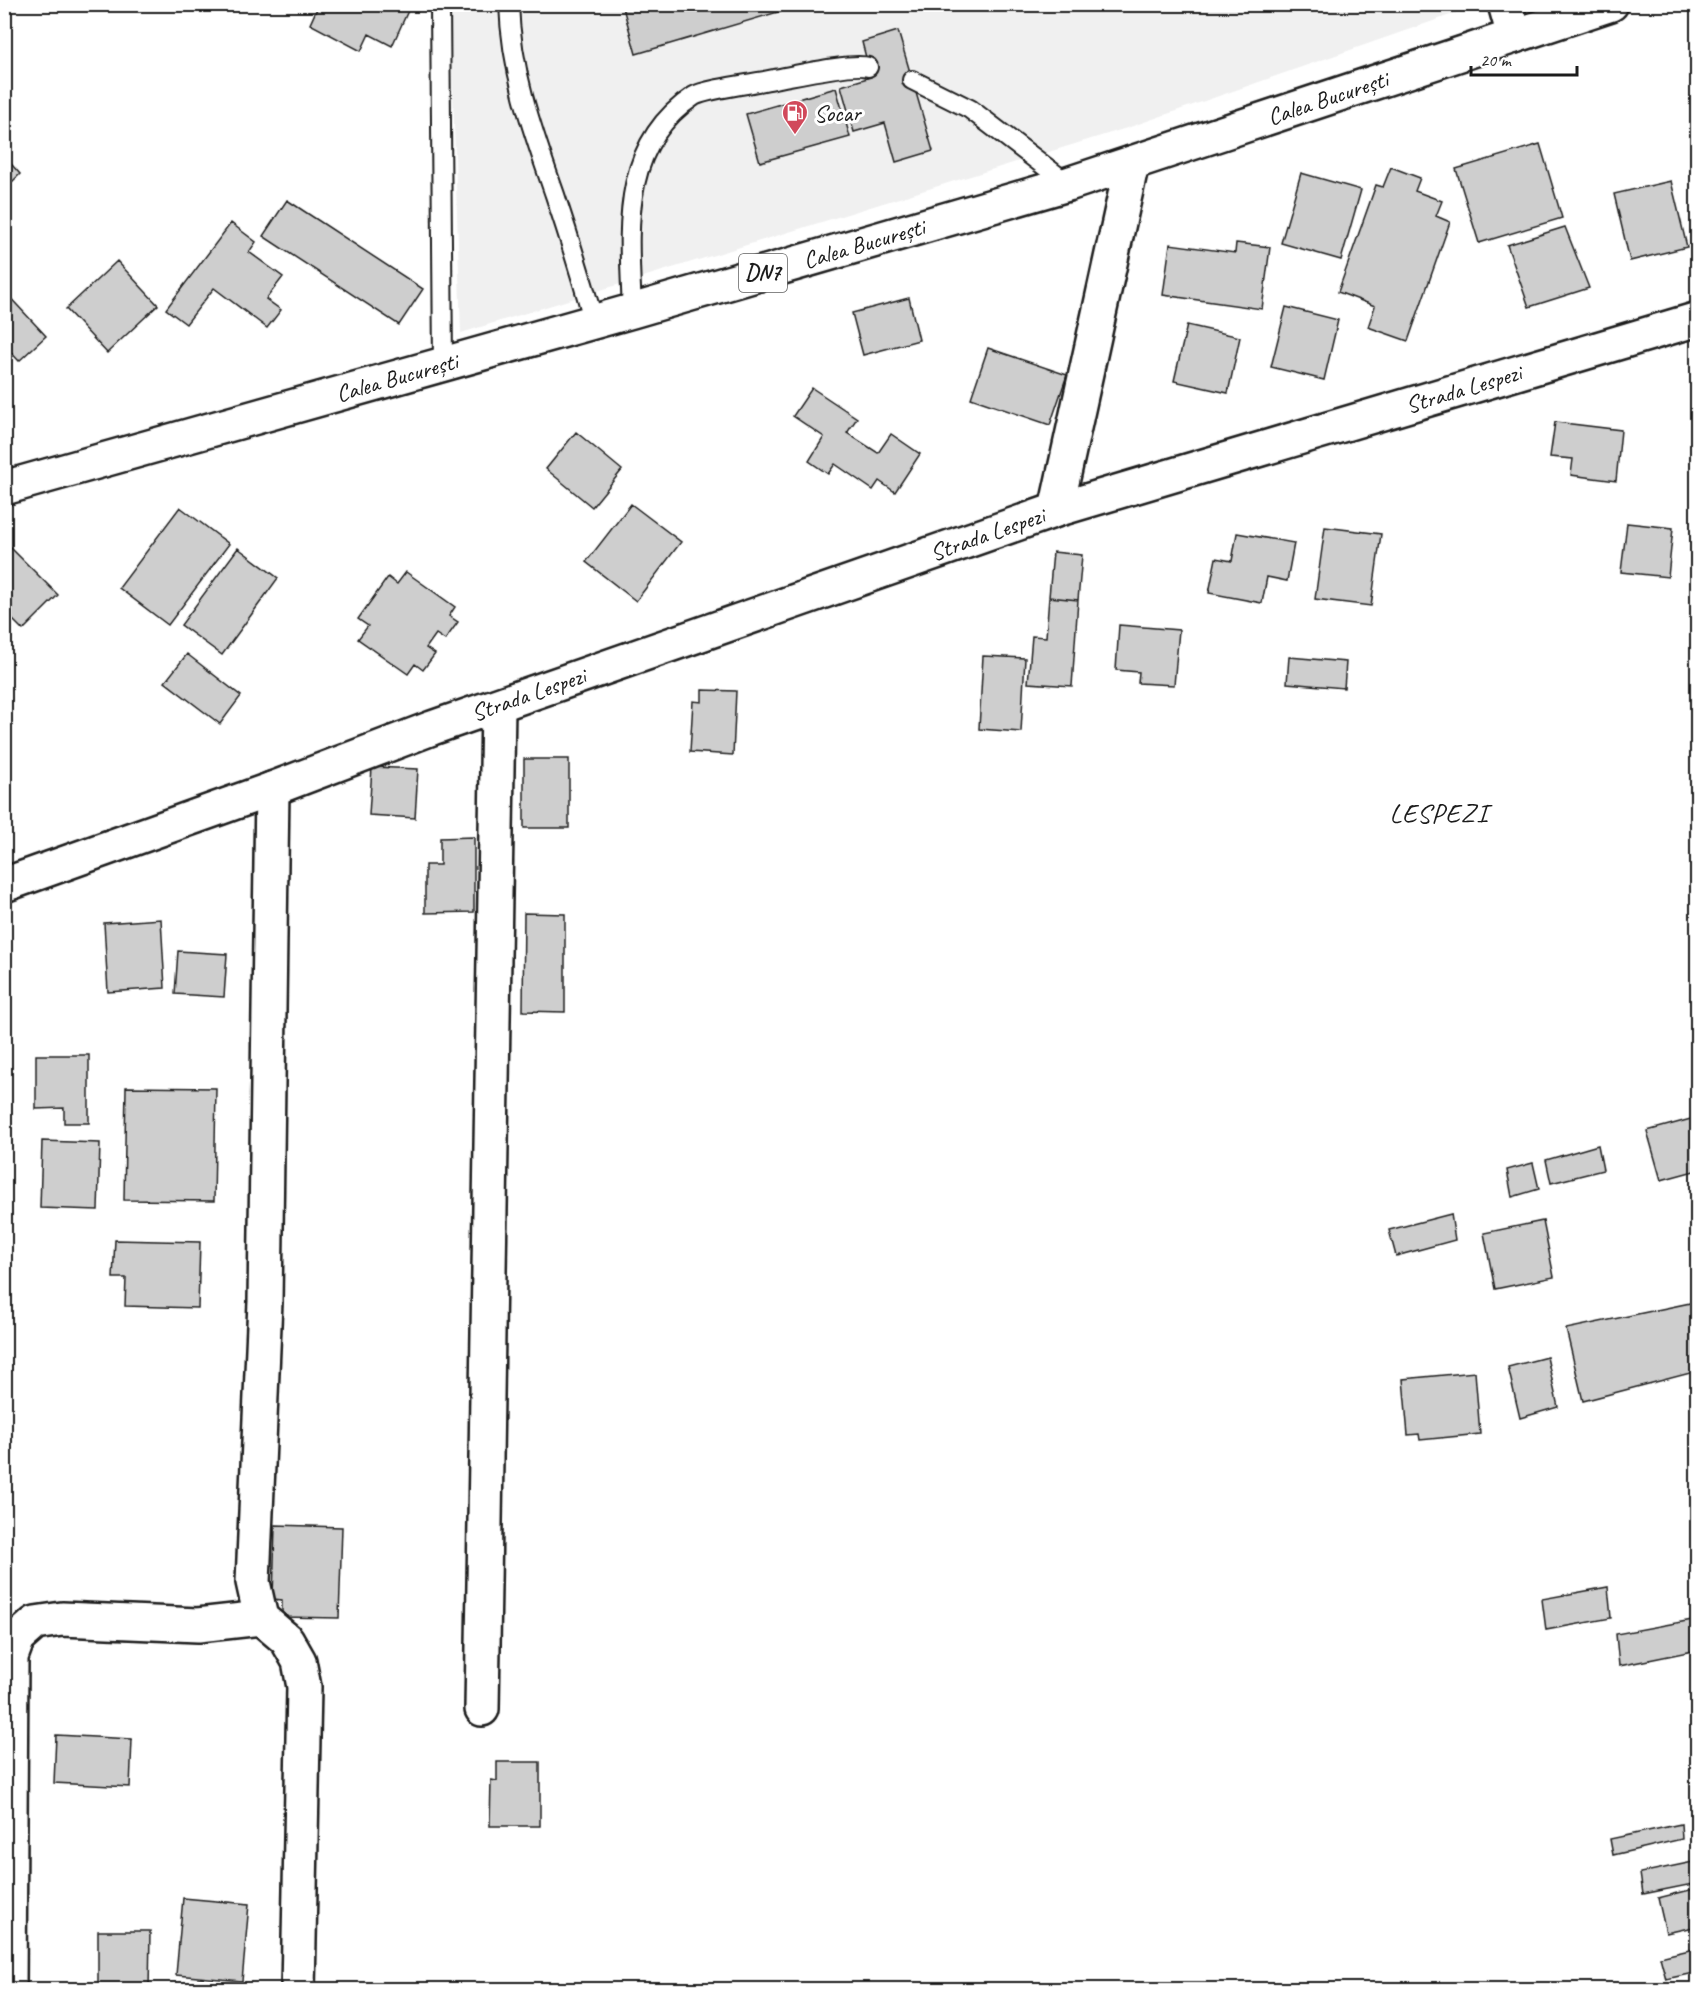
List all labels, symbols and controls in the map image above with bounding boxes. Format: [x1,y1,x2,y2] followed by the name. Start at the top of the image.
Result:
[1471,39,1578,77] scale bar
[1480,49,1513,71] text: 20 m
[1263,63,1394,132] street label: Calea București
[780,98,810,136] fuel station icon: Socar
[814,98,863,128] place label: Socar
[800,211,931,275] street label: Calea București
[739,254,787,292] road number: DN7
[332,345,463,409] street label: Calea București
[1402,357,1527,420] street label: Strada Lespezi
[926,499,1051,568] street label: Strada Lespezi
[467,660,592,728] street label: Strada Lespezi
[1390,796,1493,830] district label: LESPEZI

